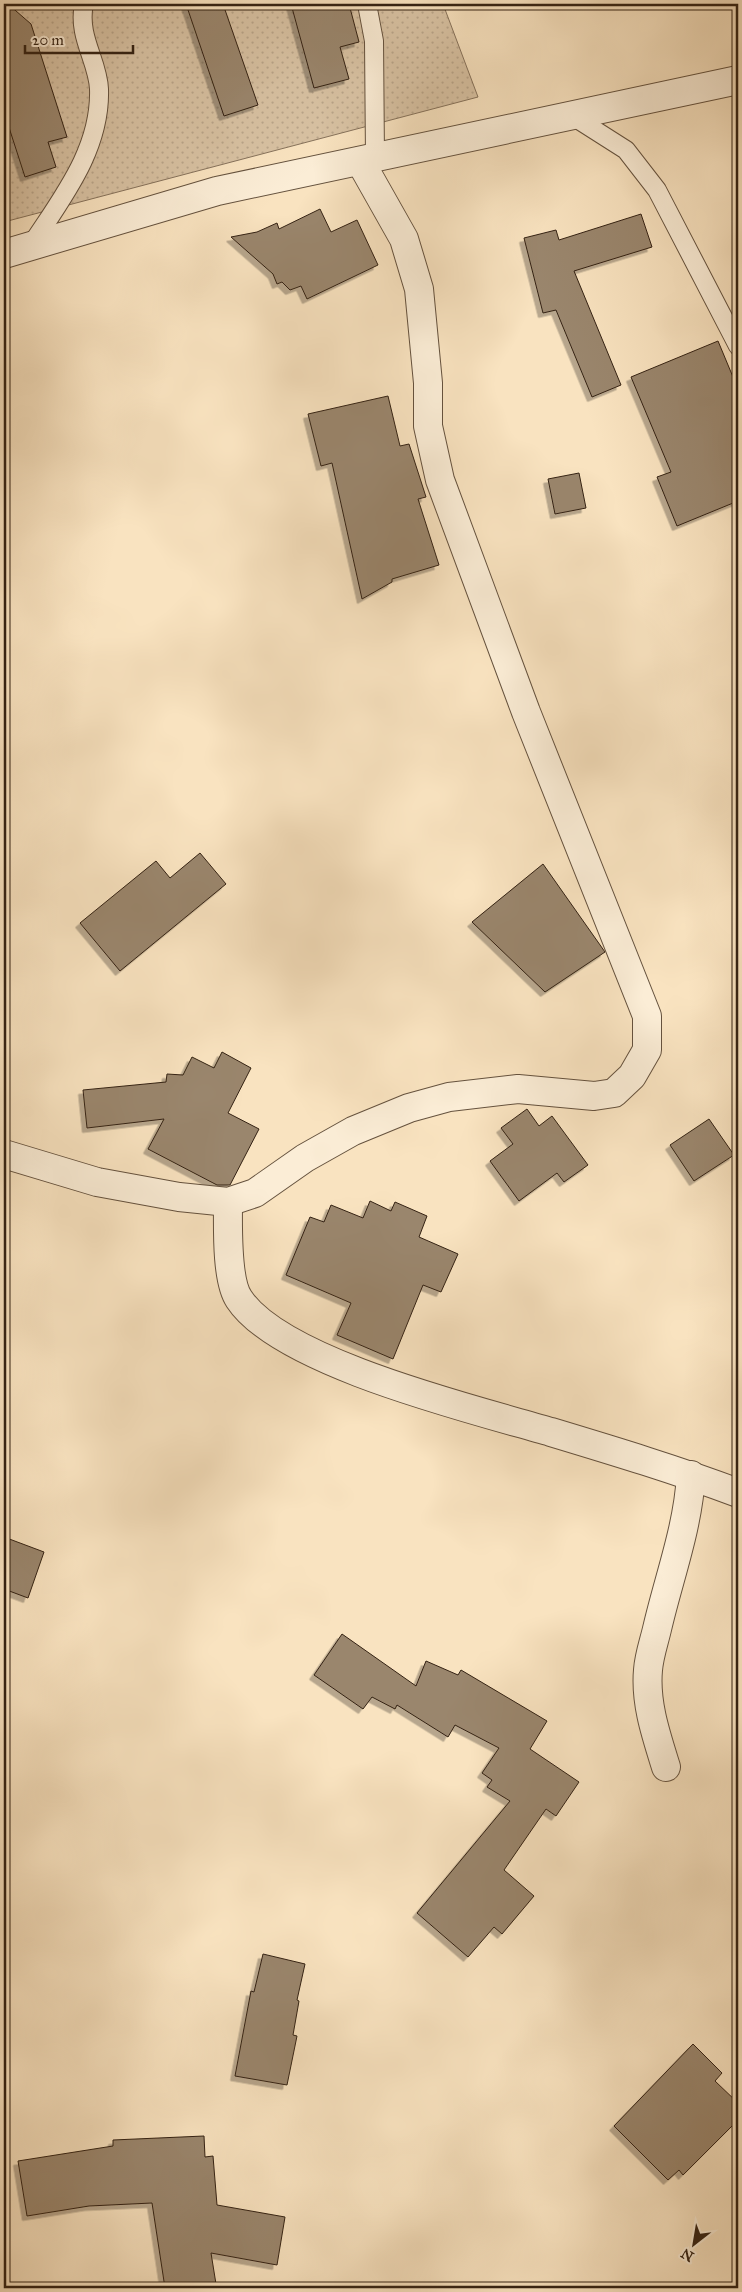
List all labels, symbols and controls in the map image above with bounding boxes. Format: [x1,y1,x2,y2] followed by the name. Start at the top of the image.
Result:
[25,22,132,54] scale bar
[32,31,64,49] text: 20 m
[670,2220,720,2270] north arrow
[678,2244,697,2265] text: N

